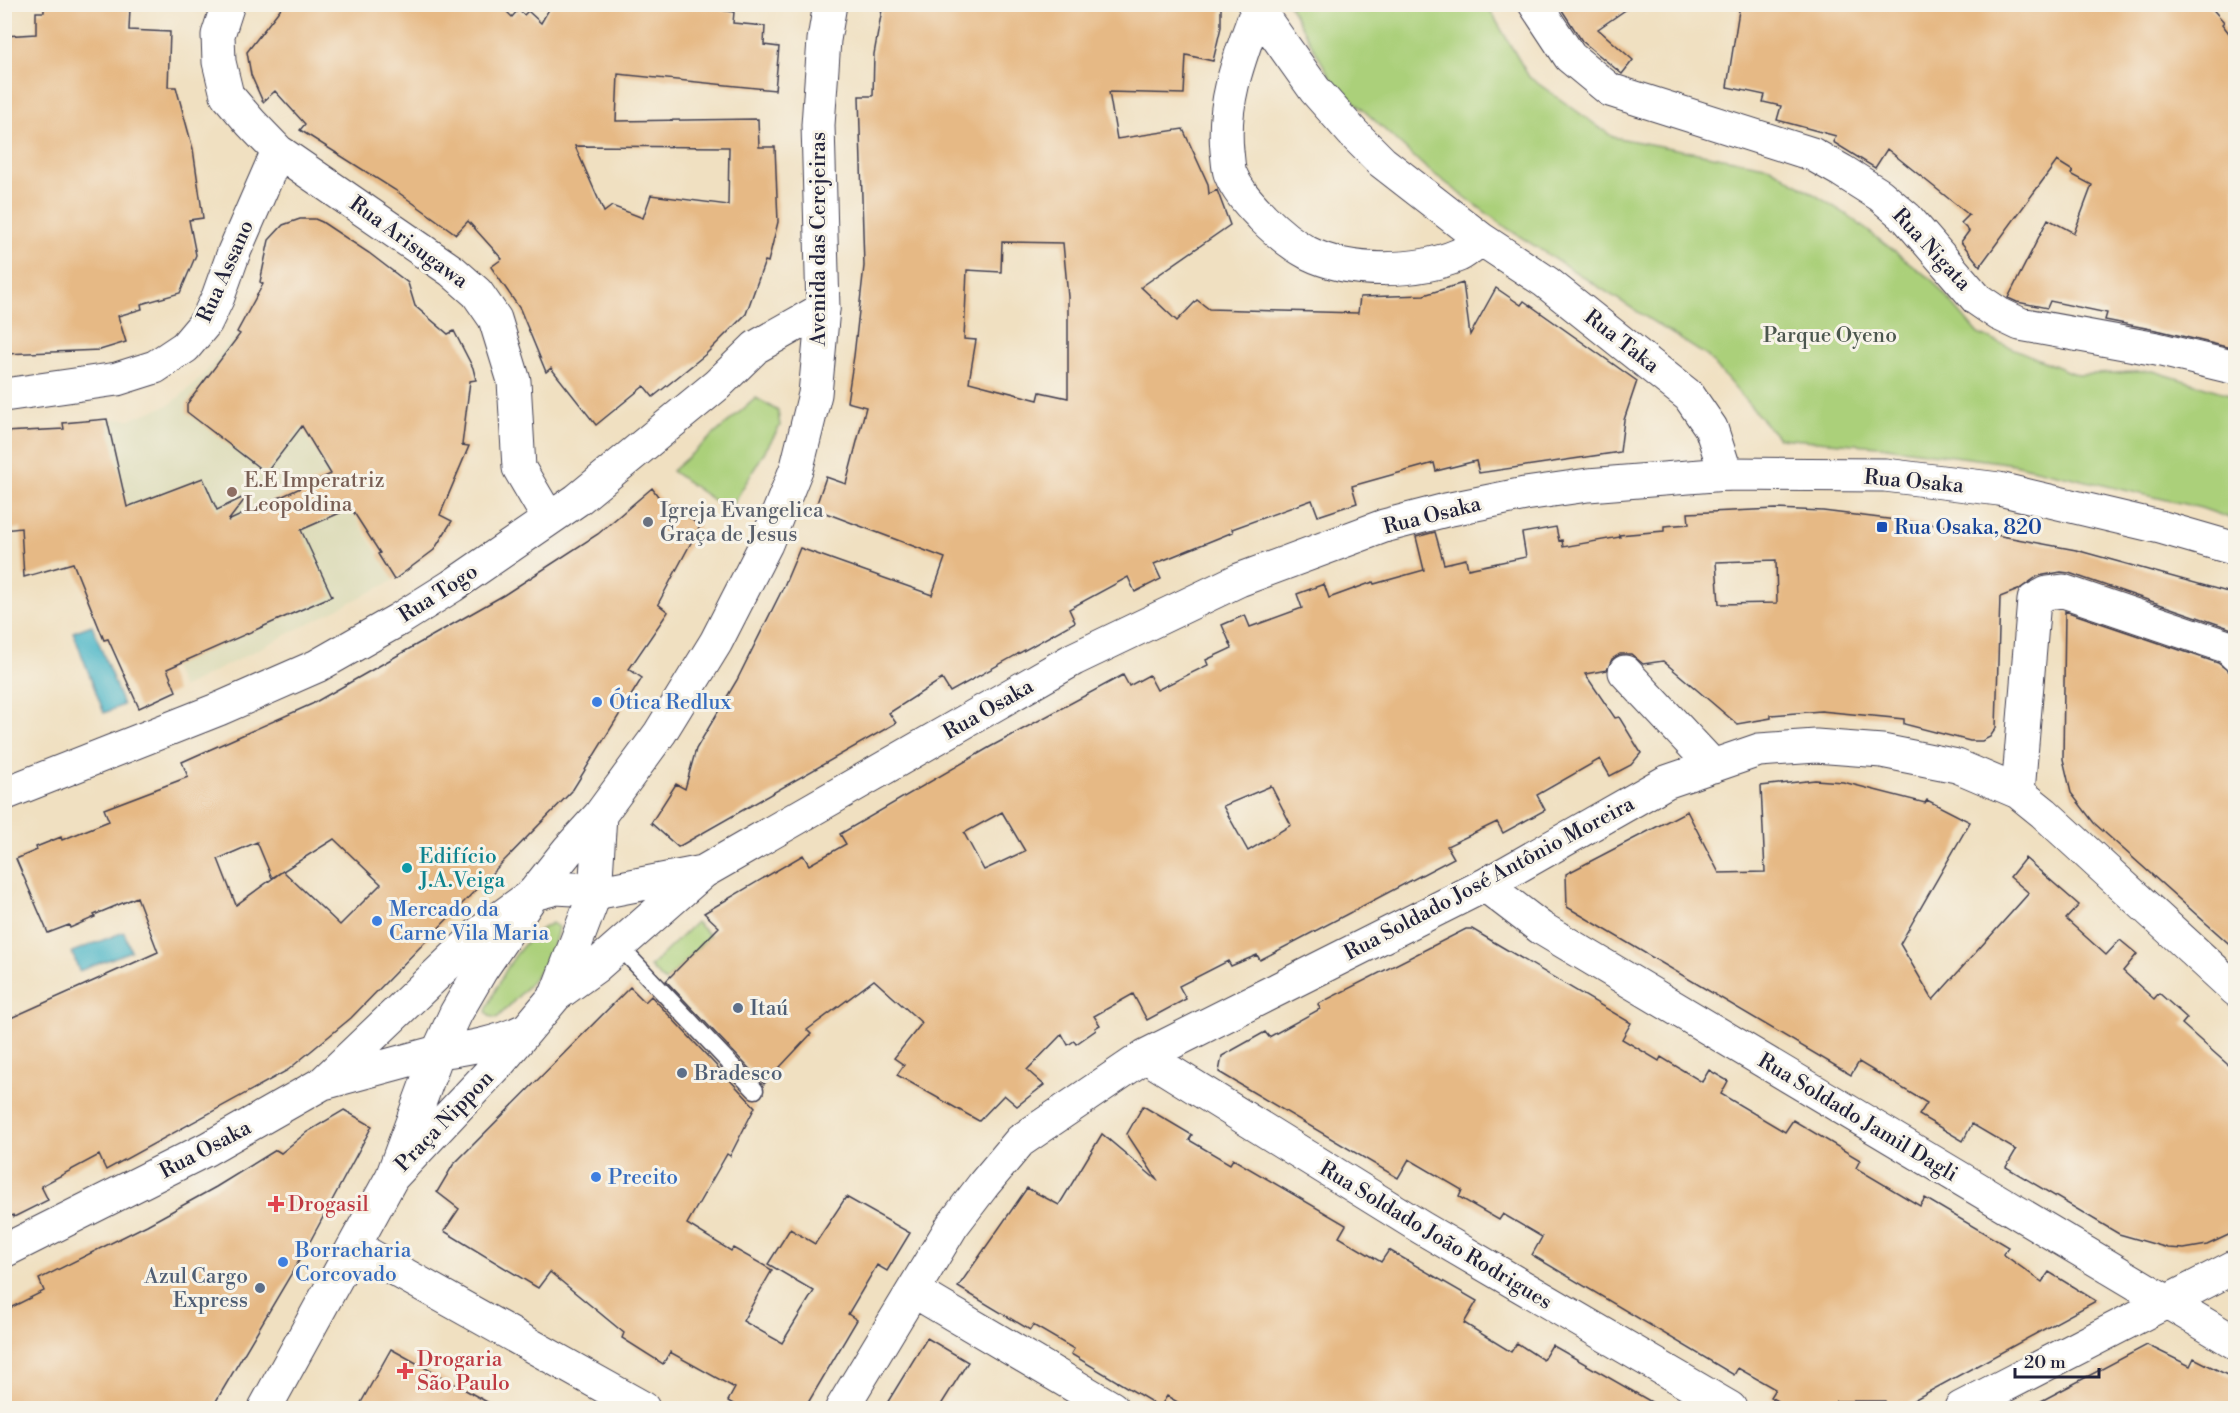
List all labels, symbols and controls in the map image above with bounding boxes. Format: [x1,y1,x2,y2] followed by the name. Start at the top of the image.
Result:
[806,132,832,347] street label: Avenida das Cerejeiras
[344,191,473,295] street label: Rua Arisugawa
[1886,203,1976,297] street label: Rua Nigata
[192,216,260,327] street label: Rua Assano
[1579,304,1664,379] street label: Rua Taka
[1763,323,1897,349] park label: Parque Oyeno
[1863,465,1965,499] street label: Rua Osaka
[244,468,385,518] place label: E.E Imperatriz Leopoldina
[225,485,239,499] marker: E.E Imperatriz Leopoldina
[1381,491,1484,541] street label: Rua Osaka
[660,498,824,548] place label: Igreja Evangelica Graça de Jesus
[641,515,655,529] marker: Igreja Evangelica Graça de Jesus
[1894,515,2042,541] place label: Rua Osaka, 820
[1875,520,1889,534] marker: Rua Osaka, 820
[394,559,483,629] street label: Rua Togo
[939,673,1039,746] street label: Rua Osaka
[609,687,731,716] place label: Ótica Redlux
[590,695,604,709] marker: Ótica Redlux
[1340,791,1639,967] street label: Rua Soldado José Antônio Moreira
[418,844,505,894] place label: Edifício J.A.Veiga
[400,861,414,875] marker: Edifício J.A.Veiga
[389,897,549,947] place label: Mercado da Carne Vila Maria
[370,914,384,928] marker: Mercado da Carne Vila Maria
[750,996,788,1022] place label: Itaú
[731,1001,745,1015] marker: Itaú
[1753,1048,1962,1188] street label: Rua Soldado Jamil Dagli
[693,1061,783,1087] place label: Bradesco
[390,1065,500,1178] street label: Praça Nippon
[675,1066,689,1080] marker: Bradesco
[155,1115,256,1185] street label: Rua Osaka
[1314,1156,1557,1316] street label: Rua Soldado João Rodrigues
[608,1165,678,1191] place label: Precito
[589,1170,603,1184] marker: Precito
[288,1192,369,1218] place label: Drogasil
[269,1197,283,1211] marker: Drogasil
[294,1238,412,1288] place label: Borracharia Corcovado
[276,1255,290,1269] marker: Borracharia Corcovado
[143,1264,248,1314] place label: Azul Cargo Express
[253,1281,267,1295] marker: Azul Cargo Express
[2015,1341,2099,1379] scale bar
[417,1347,510,1397] place label: Drogaria São Paulo
[2024,1351,2066,1374] text: 20 m
[398,1364,412,1378] marker: Drogaria São Paulo

